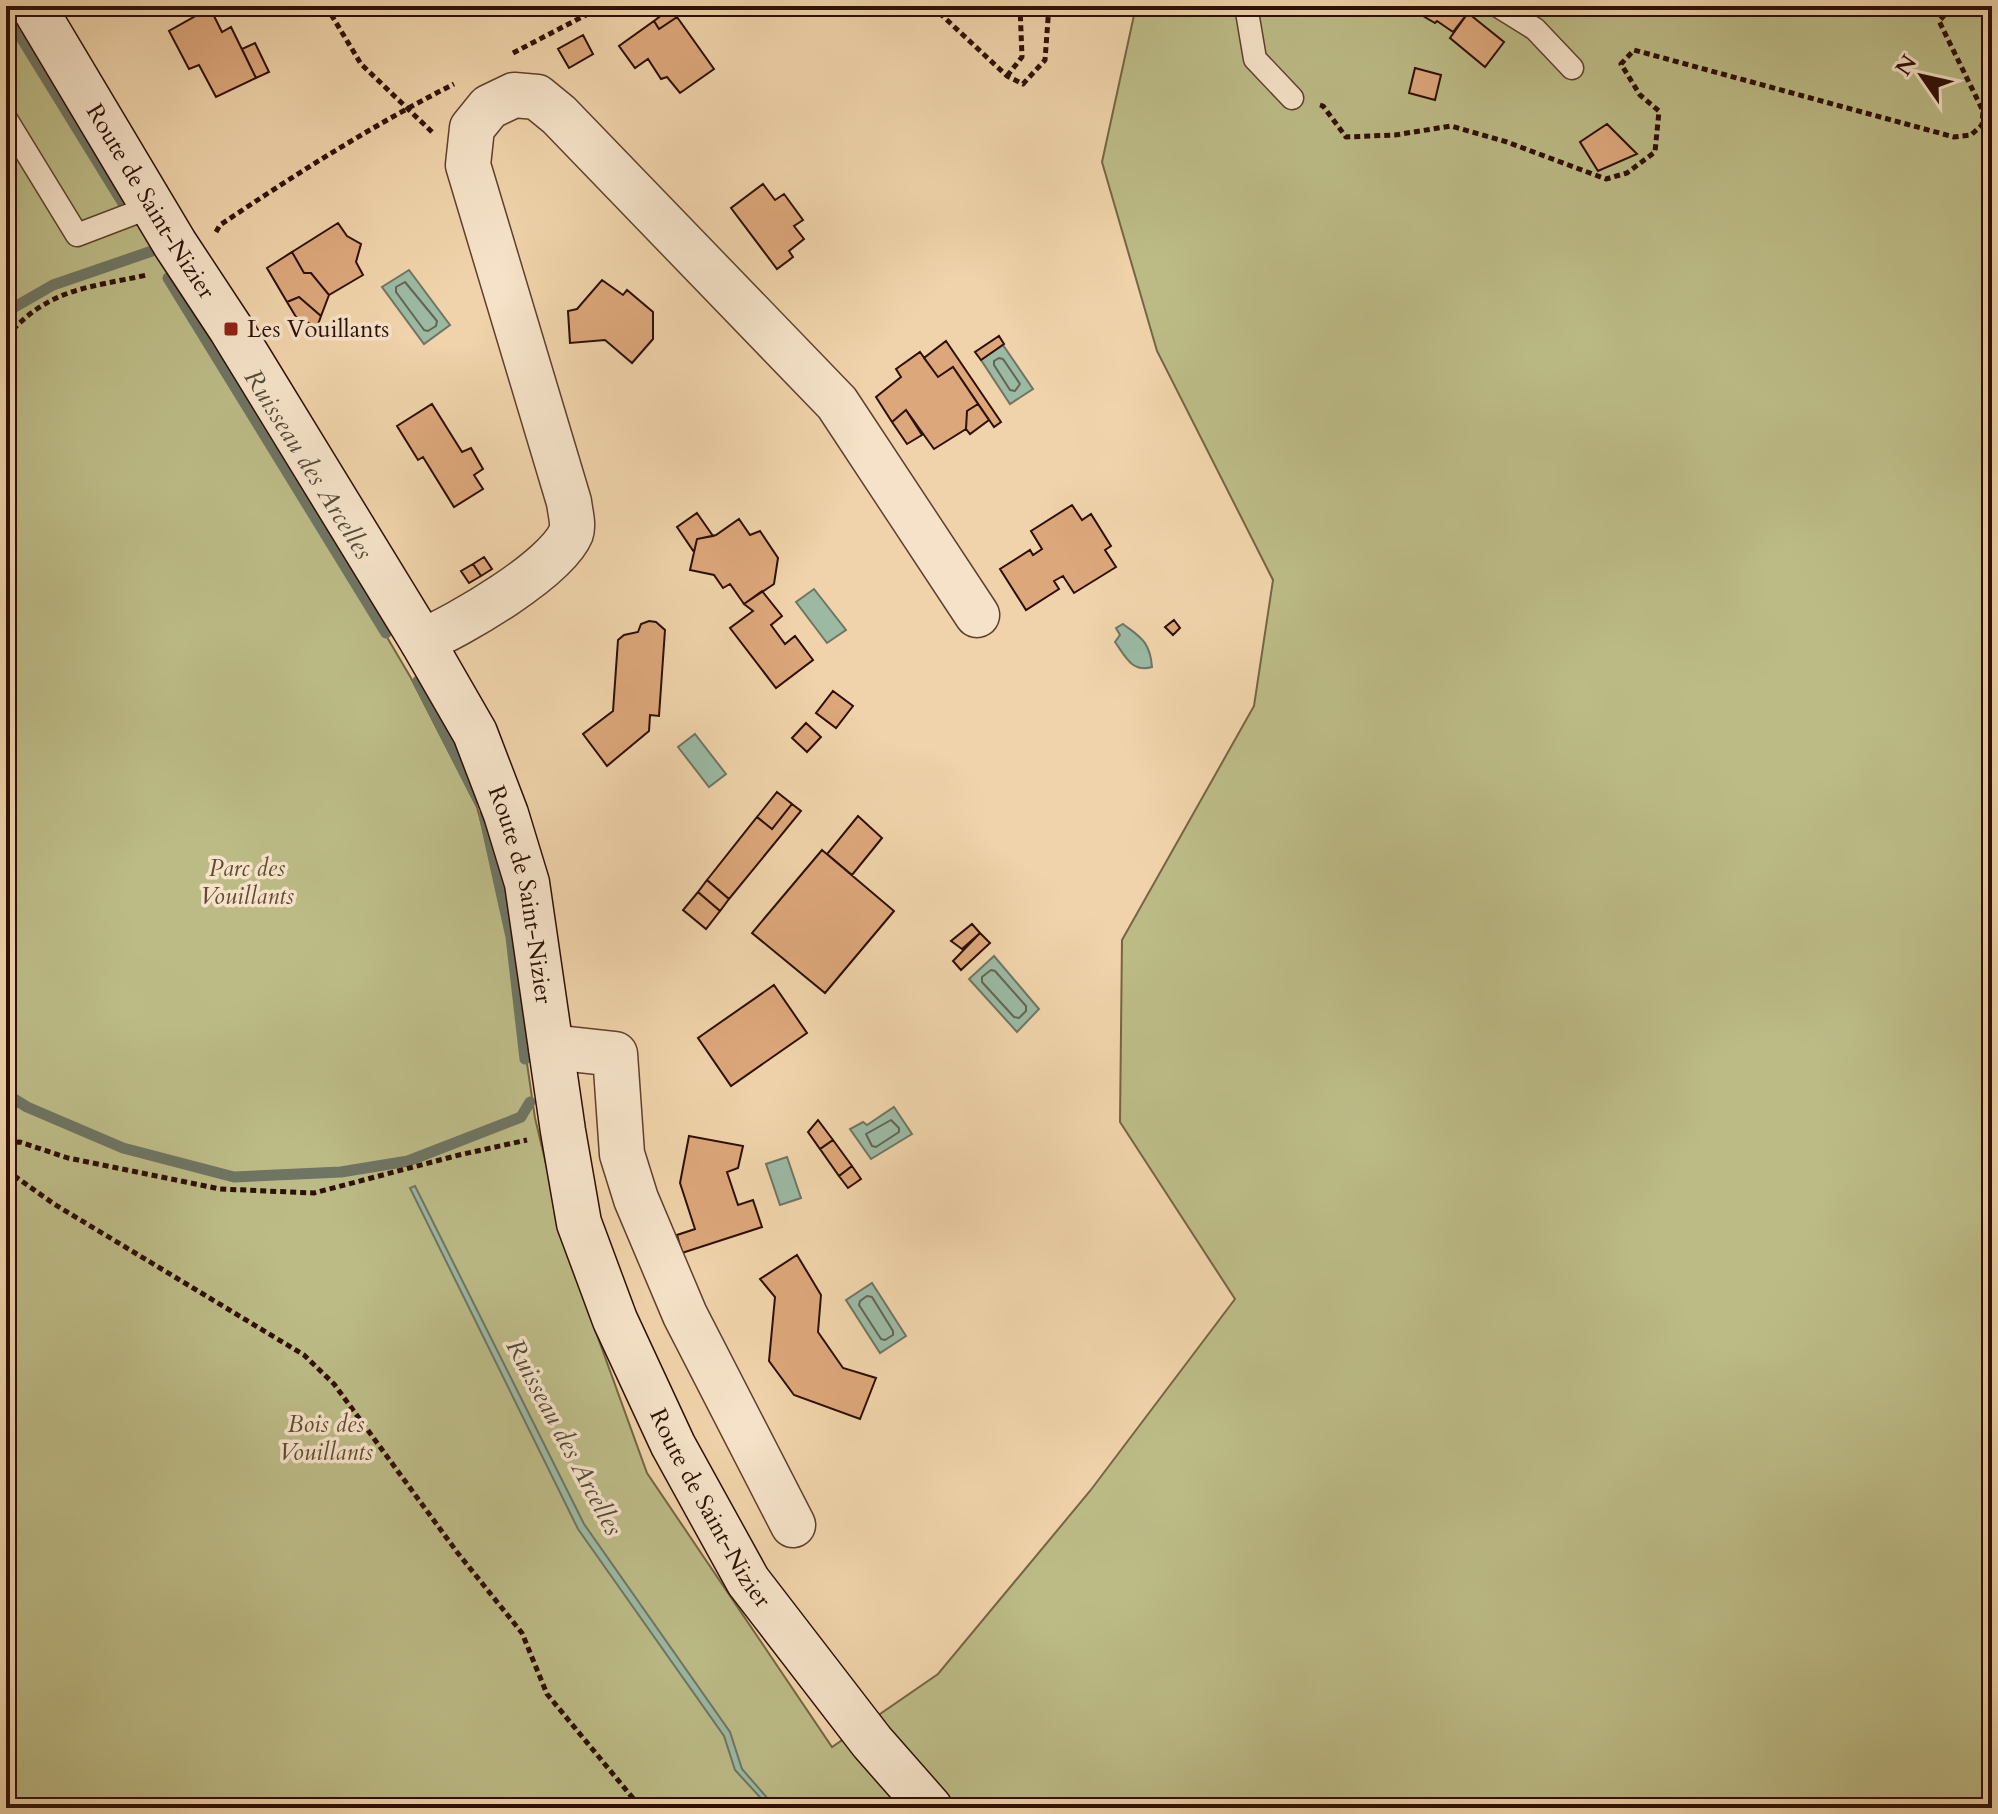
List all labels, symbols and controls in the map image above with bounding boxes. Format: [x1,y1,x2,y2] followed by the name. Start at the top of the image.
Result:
[1882,36,1962,116] north arrow
[1888,49,1924,82] text: N
[78,98,223,306] street label: Route de Saint-Nizier
[247,313,389,346] place label: Les Vouillants
[222,320,240,338] marker: Les Vouillants
[236,362,381,566] water label: Ruisseau des Arcelles
[480,781,560,1006] street label: Route de Saint-Nizier
[200,852,294,913] park label: Parc des Vouillants
[498,1333,631,1542] water label: Ruisseau des Arcelles
[641,1403,779,1615] street label: Route de Saint-Nizier
[279,1408,373,1469] park label: Bois des Vouillants

